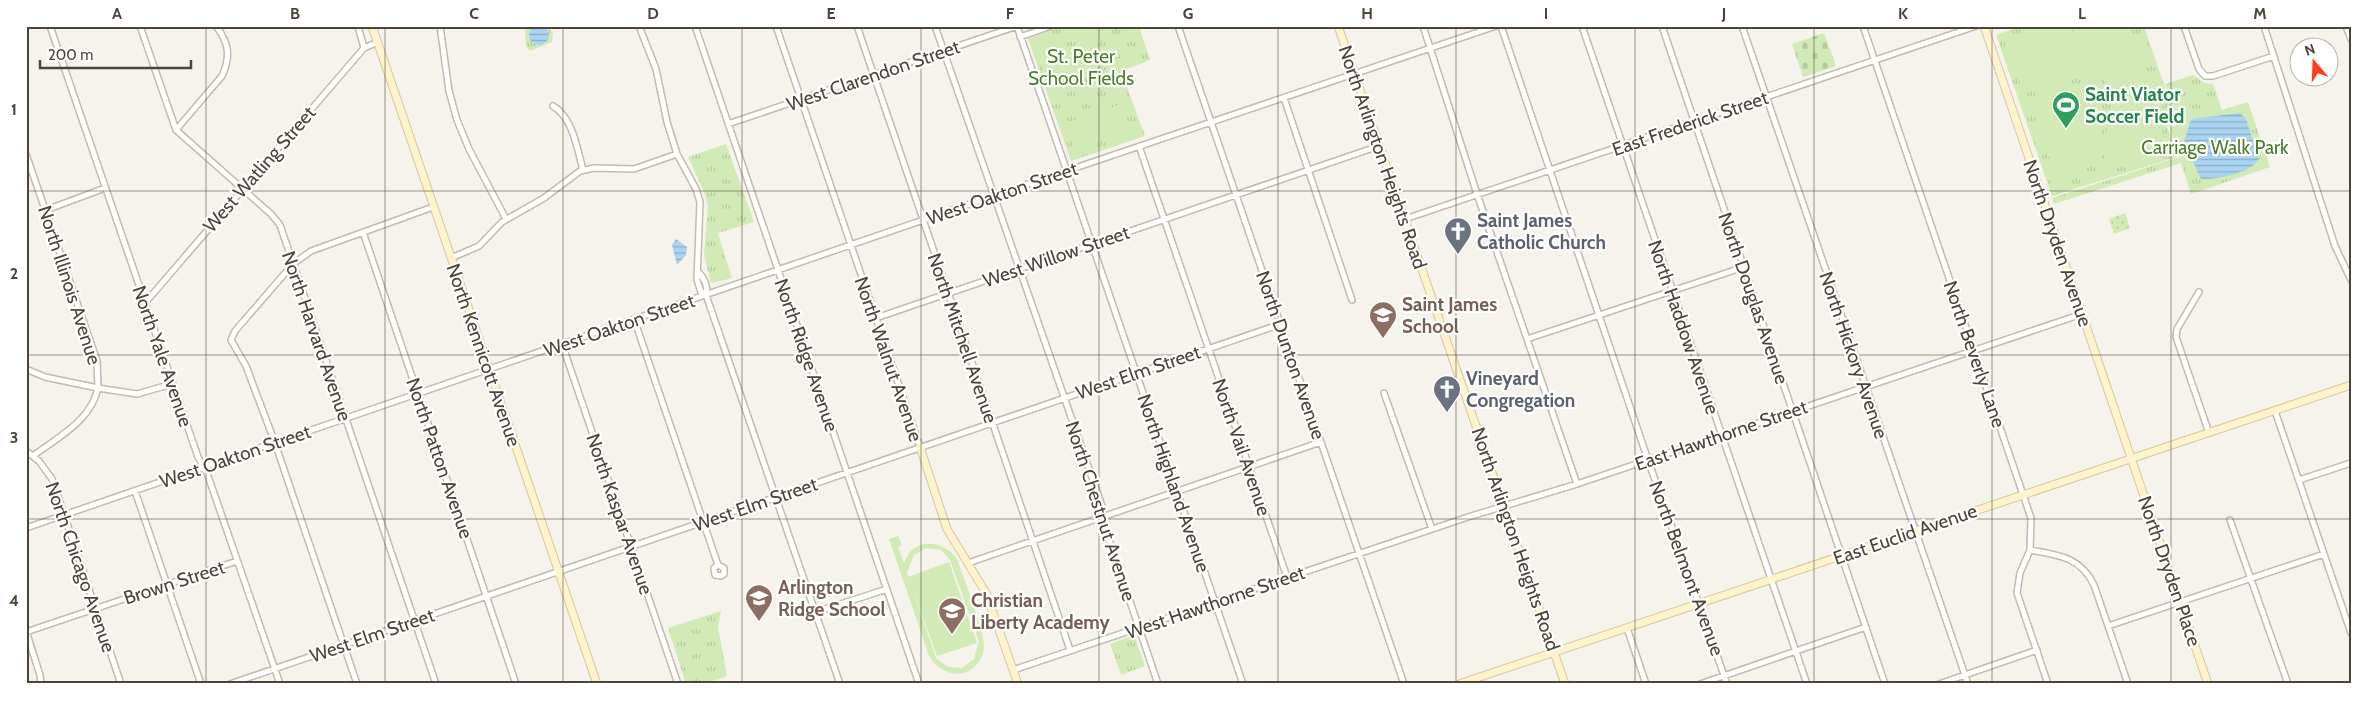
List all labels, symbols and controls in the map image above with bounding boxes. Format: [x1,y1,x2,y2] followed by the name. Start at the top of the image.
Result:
[112,4,122,23] text: A
[290,4,300,23] text: B
[469,4,479,23] text: C
[647,4,659,23] text: D
[826,4,836,23] text: E
[1006,4,1015,23] text: F
[1183,4,1193,23] text: G
[1361,4,1373,23] text: H
[1544,4,1548,23] text: I
[1721,4,1726,23] text: J
[1898,4,1908,23] text: K
[2078,4,2086,23] text: L
[2253,4,2267,23] text: M
[784,35,963,116] street label: West Clarendon Street
[40,38,191,70] scale bar
[2290,38,2340,88] north arrow
[2302,40,2317,60] text: N
[1333,42,1432,272] street label: North Arlington Heights Road
[1028,45,1134,90] park label: St. Peter School Fields
[48,46,93,64] text: 200 m
[2085,83,2184,128] place label: Saint Viator Soccer Field
[1609,86,1772,161] street label: East Frederick Street
[2051,90,2081,129] sports icon: Saint Viator Soccer Field
[11,100,17,119] text: 1
[198,101,321,237] street label: West Watling Street
[2141,136,2289,159] park label: Carriage Walk Park
[924,157,1081,230] street label: West Oakton Street
[2018,157,2097,330] street label: North Dryden Avenue
[33,203,106,368] street label: North Illinois Avenue
[1477,209,1606,254] place label: Saint James Catholic Church
[1713,209,1794,387] street label: North Douglas Avenue
[1443,216,1473,255] church icon: Saint James Catholic Church
[980,220,1133,292] street label: West Willow Street
[1643,237,1724,417] street label: North Haddow Avenue
[277,248,356,424] street label: North Harvard Avenue
[923,250,1003,426] street label: North Mitchell Avenue
[441,261,526,450] street label: North Kennicott Avenue
[10,264,18,283] text: 2
[1251,268,1330,443] street label: North Dunton Avenue
[1814,269,1893,442] street label: North Hickory Avenue
[850,274,928,445] street label: North Walnut Avenue
[770,276,844,435] street label: North Ridge Avenue
[1939,278,2011,431] street label: North Beverly Lane
[128,283,198,430] street label: North Yale Avenue
[541,289,698,362] street label: West Oakton Street
[1402,293,1497,338] place label: Saint James School
[1368,300,1398,339] school or university icon: Saint James School
[1073,340,1204,405] street label: West Elm Street
[1466,367,1575,412] place label: Vineyard Congregation
[1432,374,1462,413] church icon: Vineyard Congregation
[401,375,478,542] street label: North Patton Avenue
[1207,376,1276,519] street label: North Vail Avenue
[1132,391,1215,576] street label: North Highland Avenue
[1632,395,1811,476] street label: East Hawthorne Street
[1061,418,1141,604] street label: North Chestnut Avenue
[157,420,314,493] street label: West Oakton Street
[1466,424,1565,654] street label: North Arlington Heights Road
[10,428,18,447] text: 3
[581,431,658,598] street label: North Kaspar Avenue
[690,472,821,537] street label: West Elm Street
[1644,477,1729,659] street label: North Belmont Avenue
[41,479,121,656] street label: North Chicago Avenue
[2133,493,2206,650] street label: North Dryden Place
[1830,499,1980,570] street label: East Euclid Avenue
[121,555,228,610] street label: Brown Street
[1123,561,1308,644] street label: West Hawthorne Street
[778,576,885,621] place label: Arlington Ridge School
[744,583,774,622] school or university icon: Arlington Ridge School
[971,589,1111,634] place label: Christian Liberty Academy
[9,591,19,610] text: 4
[937,596,967,635] school or university icon: Christian Liberty Academy
[307,603,438,668] street label: West Elm Street

